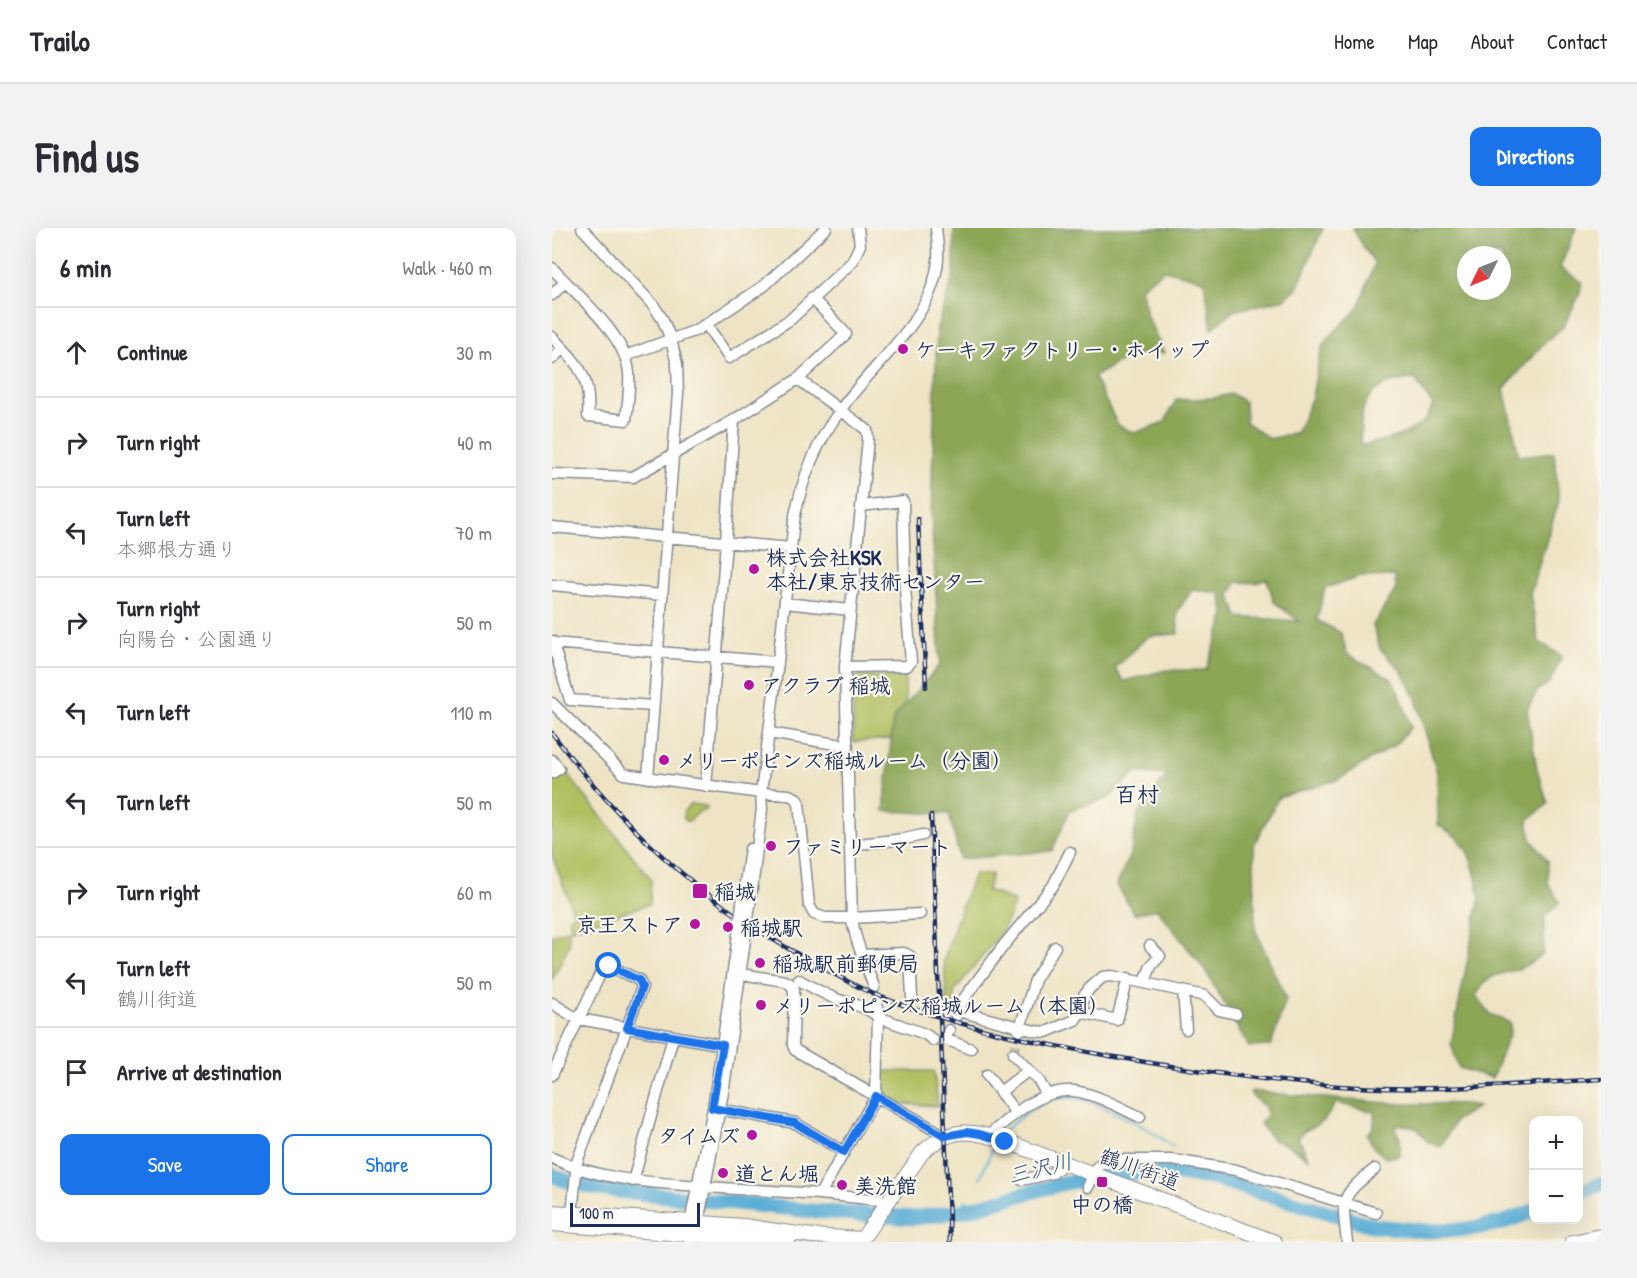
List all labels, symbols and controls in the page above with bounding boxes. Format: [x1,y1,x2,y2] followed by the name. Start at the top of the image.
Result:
[30,22,90,60] text: Trailo
[1334,27,1375,56] text: Home
[1408,27,1438,56] text: Map
[1471,27,1514,56] text: About
[1547,27,1607,56] text: Contact
[1470,127,1601,186] button: Directions
[36,128,139,185] text: Find us
[1457,246,1511,300] north arrow
[60,250,112,285] text: 6 min
[402,254,492,281] text: Walk · 460 m
[915,335,1209,364] place label: ケーキファクトリー・ホイップ
[60,336,93,369] icon: ahead
[117,337,188,367] text: Continue
[456,339,492,366] text: 30 m
[896,342,910,356] marker: ケーキファクトリー・ホイップ
[60,426,93,459] icon: right
[117,427,200,457] text: Turn right
[457,429,492,456] text: 40 m
[117,503,190,533] text: Turn left
[60,516,93,549] icon: left
[455,519,492,546] text: 70 m
[117,535,237,562] text: 本郷根方通り
[766,543,985,596] place label: 株式会社KSK 本社/東京技術センター
[747,562,761,576] marker: 株式会社KSK 本社/東京技術センター
[117,593,200,623] text: Turn right
[60,606,93,639] icon: right
[456,609,492,636] text: 50 m
[117,625,277,652] text: 向陽台・公園通り
[761,671,891,700] place label: アクラブ 稲城
[742,678,756,692] marker: アクラブ 稲城
[60,696,93,729] icon: left
[117,697,190,727] text: Turn left
[450,699,492,726] text: 110 m
[676,746,1012,775] place label: メリーポピンズ稲城ルーム（分園）
[657,753,671,767] marker: メリーポピンズ稲城ルーム（分園）
[1115,779,1159,809] district label: 百村
[60,786,93,819] icon: left
[117,787,190,817] text: Turn left
[456,789,492,816] text: 50 m
[783,832,952,861] place label: ファミリーマート
[764,839,778,853] marker: ファミリーマート
[60,876,93,909] icon: right
[117,877,200,907] text: Turn right
[714,877,756,906] place label: 稲城
[457,879,492,906] text: 60 m
[691,882,709,900] marker: 稲城
[576,910,683,939] place label: 京王ストア
[740,913,803,942] place label: 稲城駅
[688,917,702,931] marker: 京王ストア
[721,920,735,934] marker: 稲城駅
[772,949,919,978] place label: 稲城駅前郵便局
[595,952,621,978] route start
[117,953,190,983] text: Turn left
[753,956,767,970] marker: 稲城駅前郵便局
[60,966,93,999] icon: left
[456,969,492,996] text: 50 m
[117,985,197,1012] text: 鶴川街道
[773,991,1109,1020] place label: メリーポピンズ稲城ルーム（本園）
[754,998,768,1012] marker: メリーポピンズ稲城ルーム（本園）
[60,1056,93,1089] icon: arrive
[117,1057,282,1087] text: Arrive at destination
[1529,1116,1583,1224] map controls
[1529,1116,1583,1170] button: +
[658,1121,740,1150] place label: タイムズ
[745,1128,759,1142] marker: タイムズ
[991,1128,1017,1154] route end
[60,1134,270,1195] button: Save
[282,1134,492,1195] button: Share
[1096,1141,1184,1197] street label: 鶴川街道
[1004,1145,1076,1191] water label: 三沢川
[735,1159,819,1188] place label: 道とん堀
[716,1166,730,1180] marker: 道とん堀
[1529,1170,1583,1224] button: −
[854,1171,917,1200] place label: 美洗館
[1095,1175,1109,1189] marker: 中の橋
[835,1178,849,1192] marker: 美洗館
[1071,1190,1134,1219] place label: 中の橋
[570,1200,700,1228] scale bar
[579,1202,614,1224] text: 100 m

